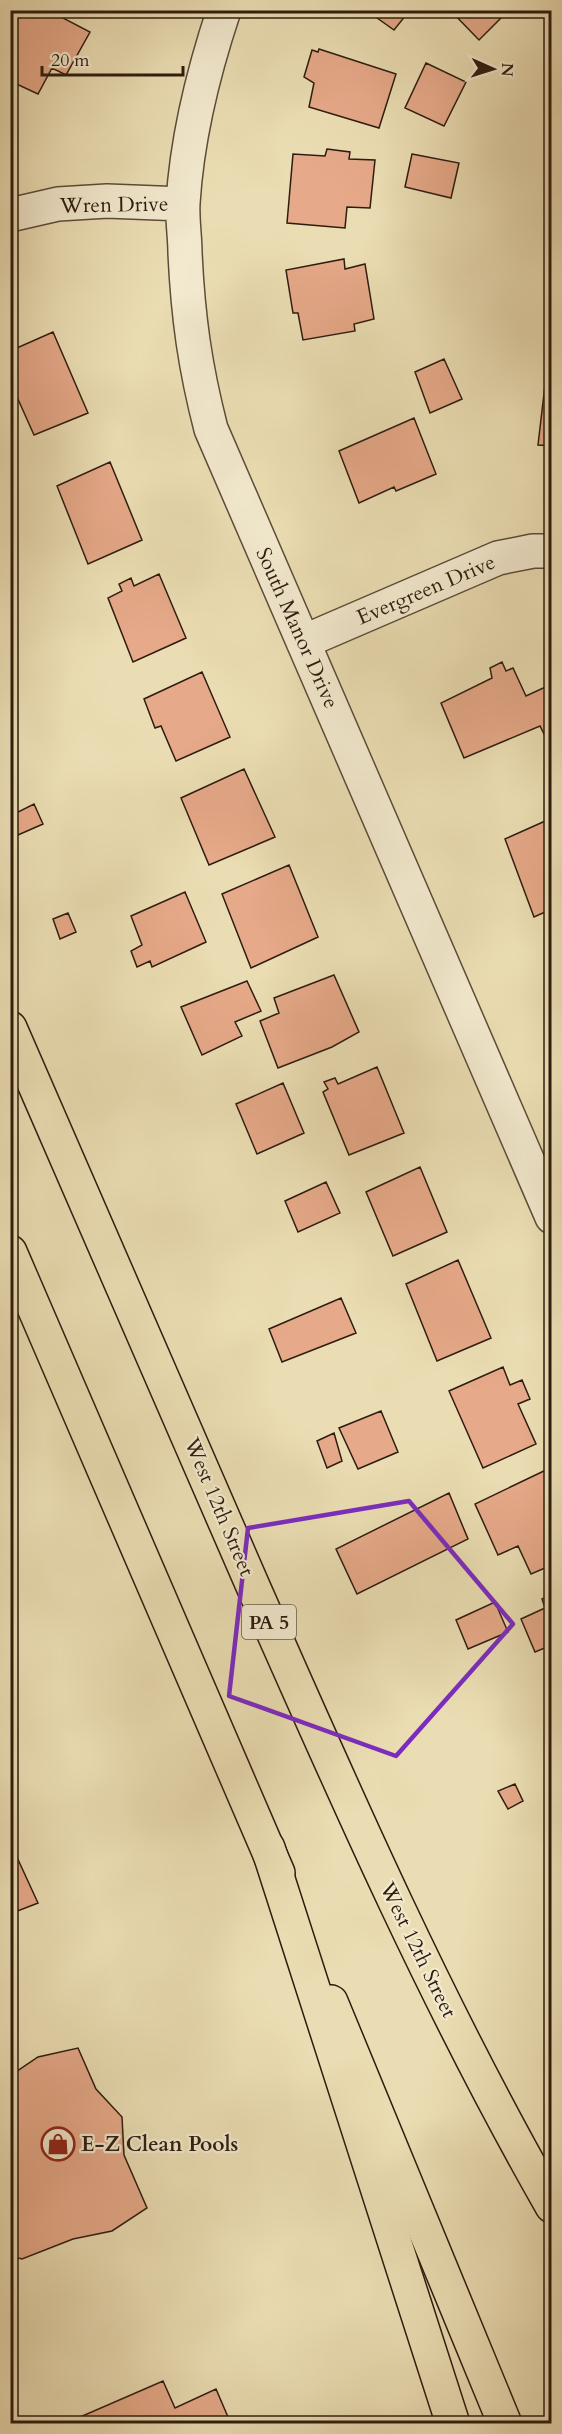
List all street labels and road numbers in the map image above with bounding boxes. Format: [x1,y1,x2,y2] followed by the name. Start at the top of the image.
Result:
[58,190,169,220] street label: Wren Drive
[248,543,346,713] street label: South Manor Drive
[352,548,500,632] street label: Evergreen Drive
[176,1432,261,1581] street label: West 12th Street
[242,1605,296,1639] road number: PA 5
[372,1876,464,2023] street label: West 12th Street

